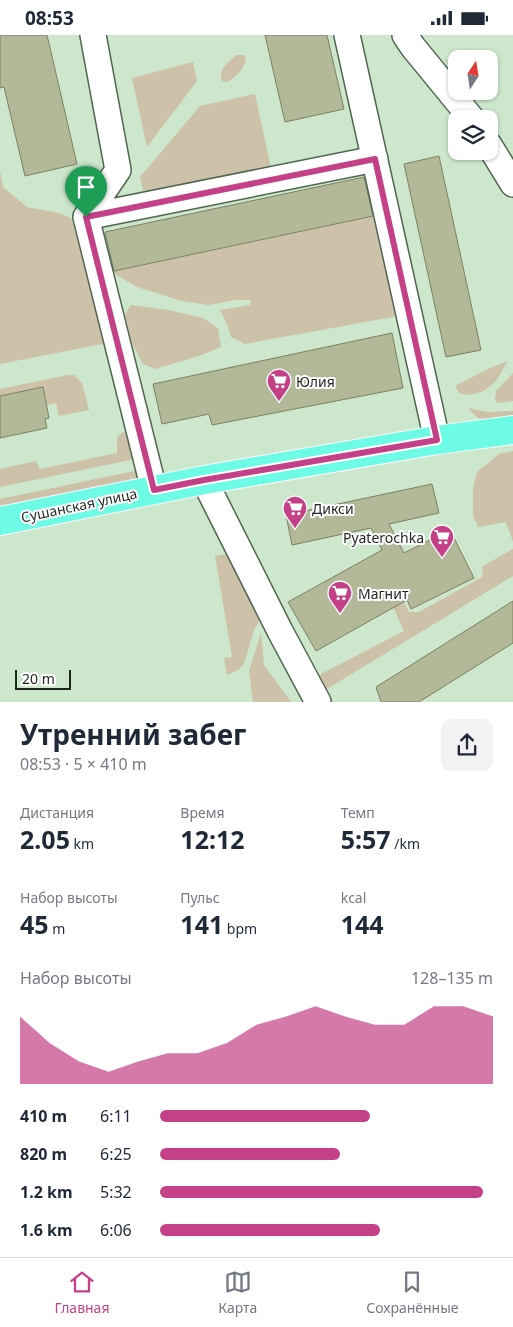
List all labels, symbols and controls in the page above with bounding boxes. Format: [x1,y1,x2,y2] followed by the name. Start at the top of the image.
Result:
[25,5,74,31] text: 08:53
[448,50,498,100] north arrow
[448,50,498,160] map controls
[448,110,498,160] button: layers
[65,166,107,217] pin
[72,173,100,201] icon: arrive
[266,368,292,402] supermarket icon: Юлия
[296,372,335,391] place label: Юлия
[19,483,139,527] street label: Сушанская улица
[282,495,308,529] supermarket icon: Дикси
[312,499,354,518] place label: Дикси
[429,524,455,558] supermarket icon: Pyaterochka
[343,528,424,547] place label: Pyaterochka
[327,580,353,614] supermarket icon: Магнит
[358,584,409,603] place label: Магнит
[15,667,71,690] scale bar
[22,669,55,688] text: 20 m
[20,715,246,753] text: Утренний забег
[441,719,493,771] button: share
[20,753,147,775] text: 08:53 · 5 × 410 m
[20,803,94,822] text: Дистанция
[180,803,224,822] text: Время
[341,803,375,822] text: Темп
[20,822,70,856] text: 2.05
[180,822,245,856] text: 12:12
[341,822,391,856] text: 5:57
[70,834,94,853] text: km
[391,834,420,853] text: /km
[20,888,118,907] text: Набор высоты
[180,888,220,907] text: Пульс
[341,888,366,907] text: kcal
[20,907,49,941] text: 45
[180,907,223,941] text: 141
[341,907,384,941] text: 144
[49,919,65,938] text: m
[223,919,257,938] text: bpm
[20,967,132,989] text: Набор высоты
[411,967,493,989] text: 128–135 m
[20,1105,67,1127] text: 410 m
[100,1105,132,1127] text: 6:11
[20,1143,67,1165] text: 820 m
[100,1143,132,1165] text: 6:25
[20,1181,72,1203] text: 1.2 km
[100,1181,132,1203] text: 5:32
[20,1219,72,1241] text: 1.6 km
[100,1219,132,1241] text: 6:06
[54,1268,109,1317] tab: Главная
[218,1268,257,1317] tab: Карта
[366,1268,459,1317] tab: Сохранённые

